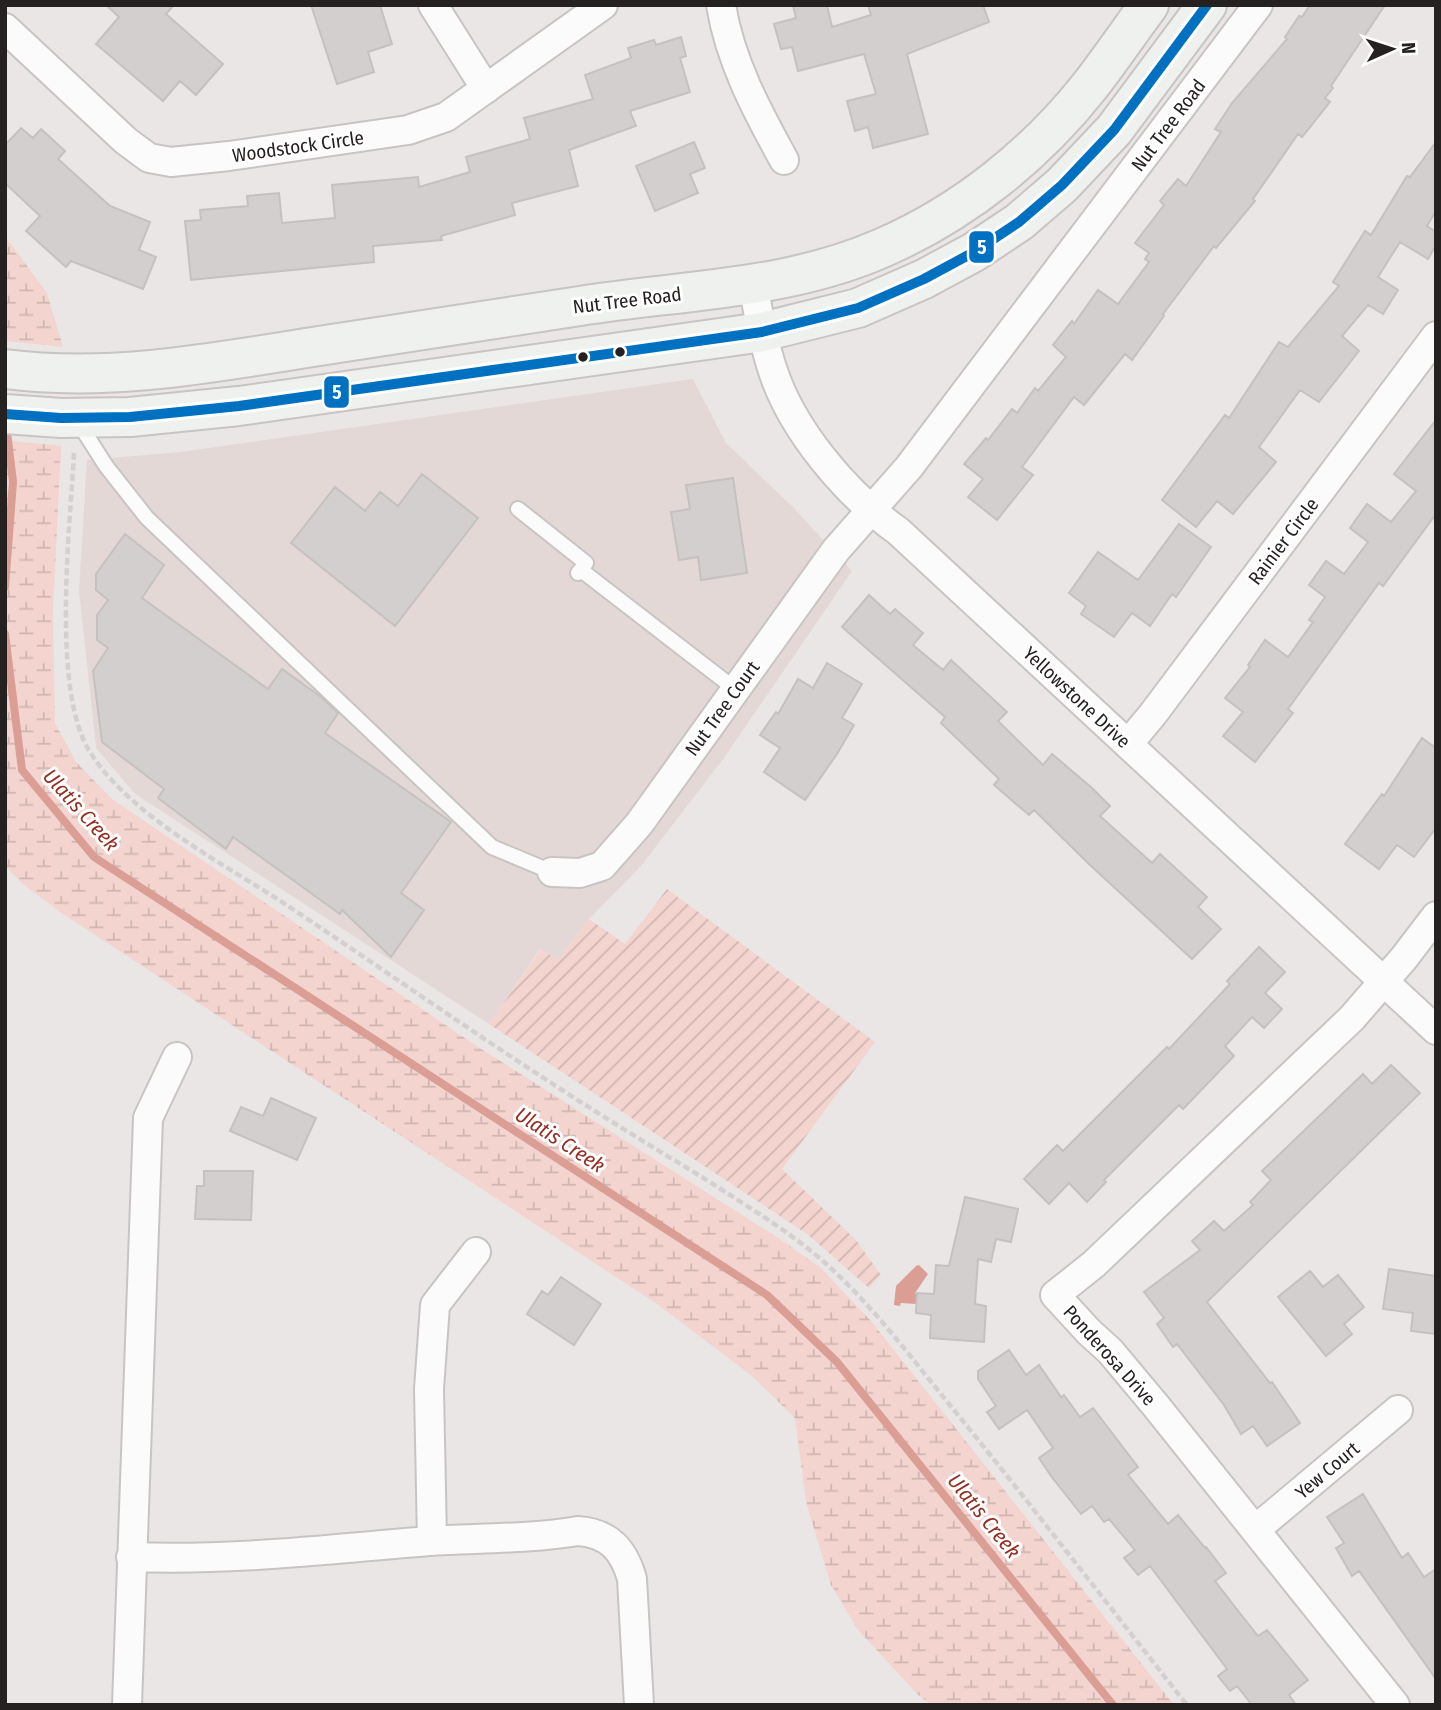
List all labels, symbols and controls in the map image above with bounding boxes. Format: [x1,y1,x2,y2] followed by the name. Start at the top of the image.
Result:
[1357,14,1427,84] north arrow
[1397,42,1420,54] text: N
[1126,75,1210,176] street label: Nut Tree Road
[231,126,365,167] street label: Woodstock Circle
[968,230,995,264] line badge: 5
[977,236,987,259] text: 5
[572,282,683,319] street label: Nut Tree Road
[613,345,627,359] unlabelled marker
[576,350,590,364] unlabelled marker
[323,375,350,409] line badge: 5
[332,381,342,404] text: 5
[1243,493,1323,589] street label: Rainier Circle
[1018,642,1135,753] street label: Yellowstone Drive
[680,656,765,760] street label: Nut Tree Court
[37,764,125,856] water label: Ulatis Creek
[510,1101,610,1179] water label: Ulatis Creek
[1059,1300,1161,1410] street label: Ponderosa Drive
[1291,1436,1365,1504] street label: Yew Court
[942,1468,1026,1564] water label: Ulatis Creek

